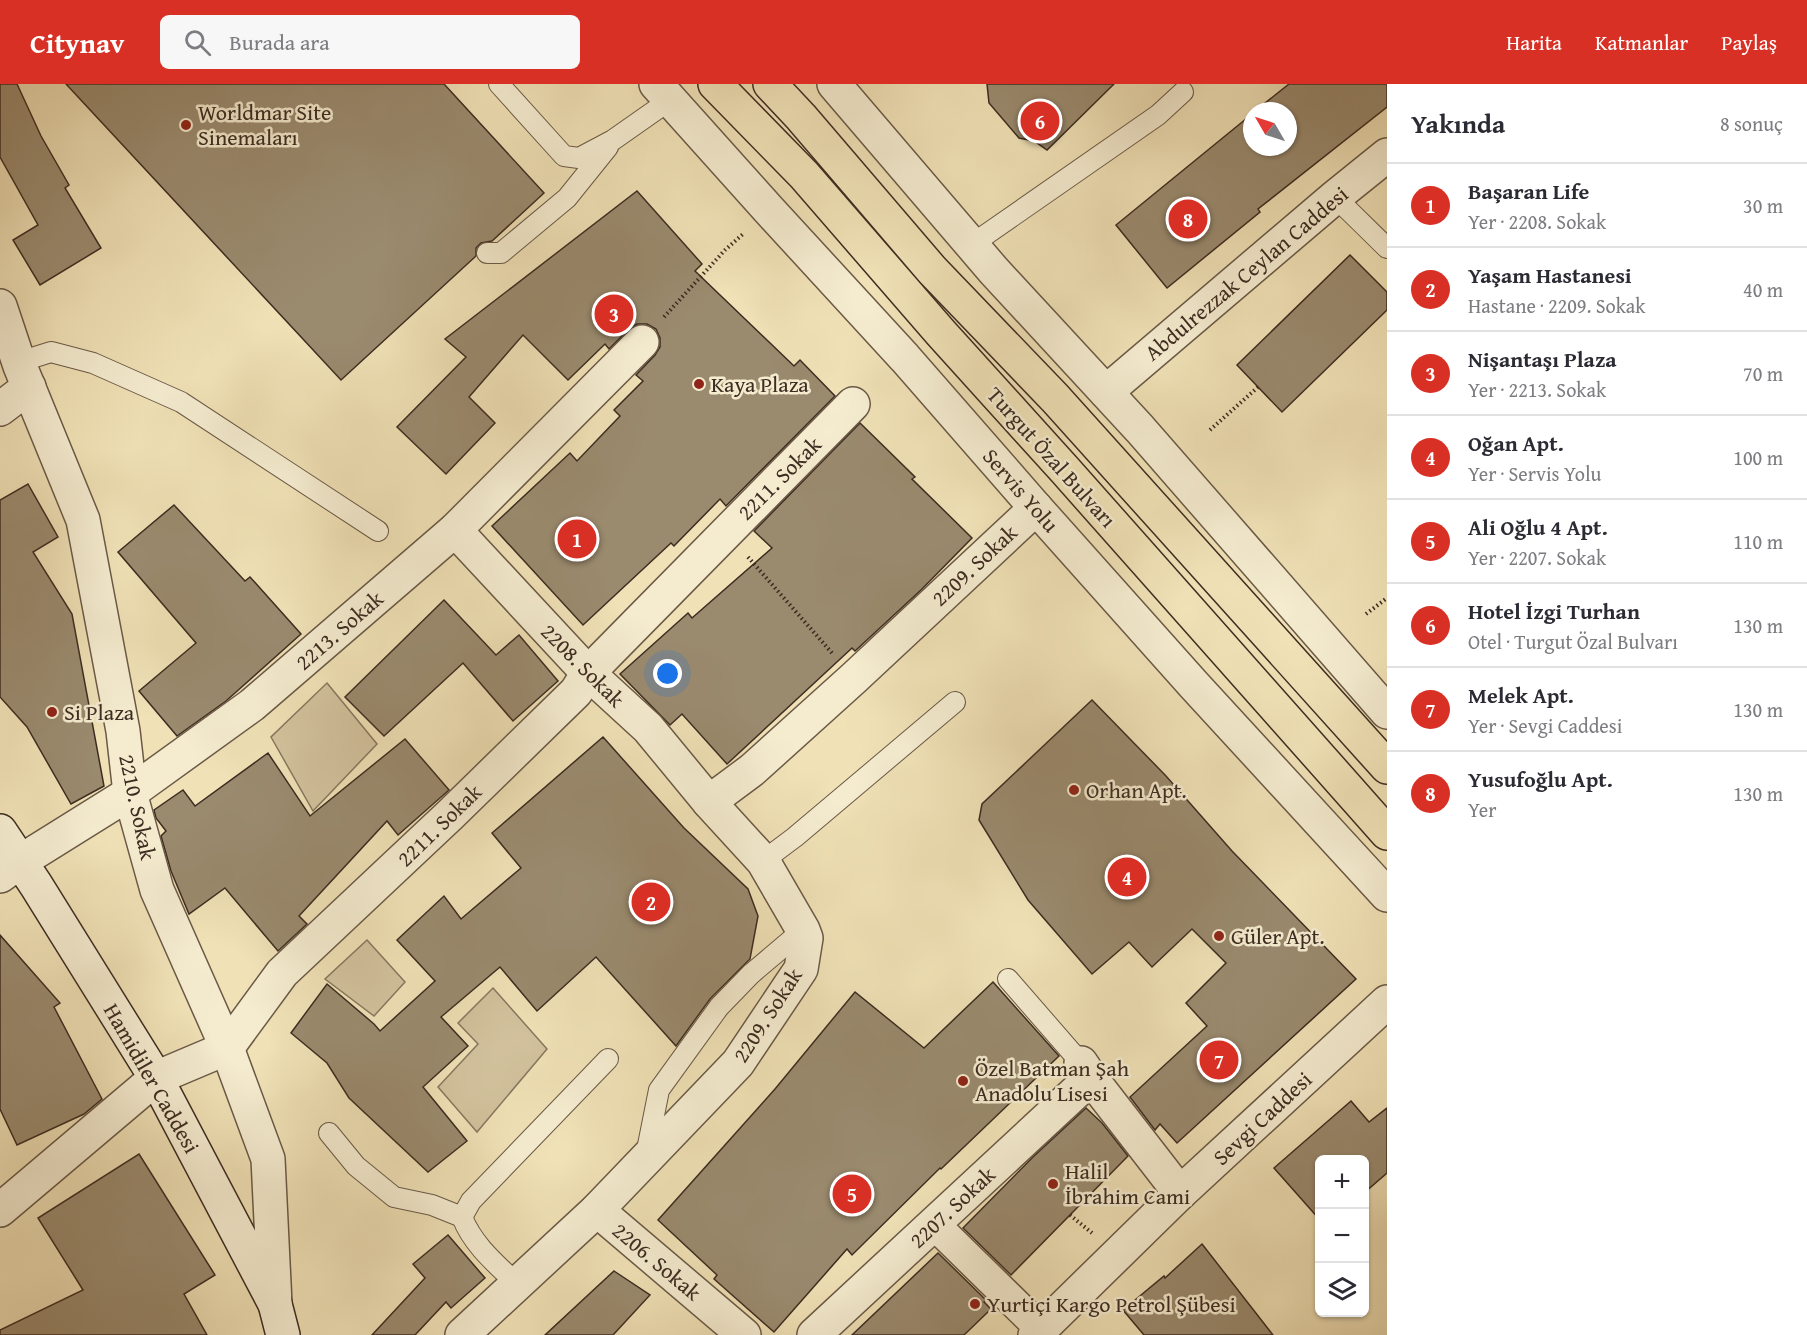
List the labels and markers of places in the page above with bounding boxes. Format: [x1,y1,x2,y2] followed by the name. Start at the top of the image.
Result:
[198,96,331,153] place label: Worldmar Site Sinemaları
[1020,99,1060,144] pin: 6
[179,118,193,132] marker: Worldmar Site Sinemaları
[1168,196,1208,242] pin: 8
[594,292,634,336] pin: 3
[711,368,809,400] place label: Kaya Plaza
[692,377,706,391] marker: Kaya Plaza
[558,516,596,562] pin: 1
[64,696,135,728] place label: Si Plaza
[45,705,59,719] marker: Si Plaza
[1086,774,1187,806] place label: Orhan Apt.
[1067,783,1081,797] marker: Orhan Apt.
[1108,854,1146,900] pin: 4
[632,880,670,924] pin: 2
[1231,920,1325,952] place label: Güler Apt.
[1212,929,1226,943] marker: Güler Apt.
[1200,1038,1238,1082] pin: 7
[975,1052,1130,1109] place label: Özel Batman Şah Anadolu Lisesi
[956,1074,970,1088] marker: Özel Batman Şah Anadolu Lisesi
[1065,1155,1190,1212] place label: Halil İbrahim Cami
[832,1172,872,1216] pin: 5
[1046,1177,1060,1191] marker: Halil İbrahim Cami
[987,1288,1236,1320] place label: Yurtiçi Kargo Petrol Şübesi
[968,1297,982,1311] marker: Yurtiçi Kargo Petrol Şübesi

